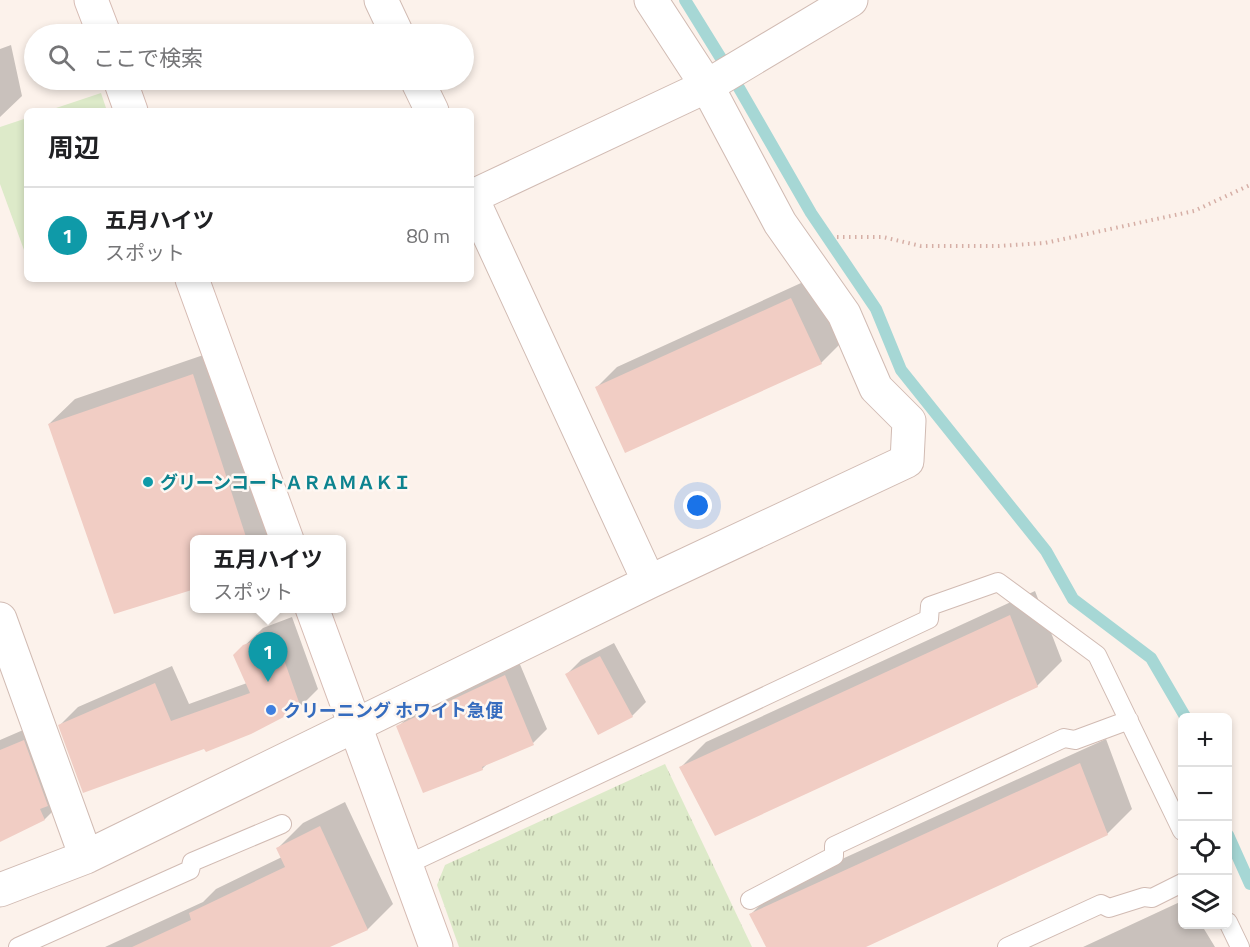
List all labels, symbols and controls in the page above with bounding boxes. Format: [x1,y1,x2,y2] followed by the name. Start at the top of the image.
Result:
[24,24,474,90] search box
[45,41,78,74] icon: search
[93,41,203,75] text: ここで検索
[48,128,100,167] text: 周辺
[105,203,215,237] text: 五月ハイツ
[62,220,73,251] text: 1
[406,220,450,251] text: 80 m
[105,237,185,268] text: スポット
[160,469,411,496] place label: グリーンコートＡＲＡＭＡＫＩ
[141,475,155,489] marker: グリーンコートＡＲＡＭＡＫＩ
[683,491,712,520] your location
[190,535,346,613] popup
[213,542,323,576] text: 五月ハイツ
[213,576,293,607] text: スポット
[248,632,288,682] pin: 1
[283,697,504,724] place label: クリーニング ホワイト急便
[264,703,278,717] marker: クリーニング ホワイト急便
[1178,713,1232,929] map controls
[1178,713,1232,767] button: +
[1178,767,1232,821] button: −
[1178,821,1232,875] button: locate
[1178,875,1232,929] button: layers

